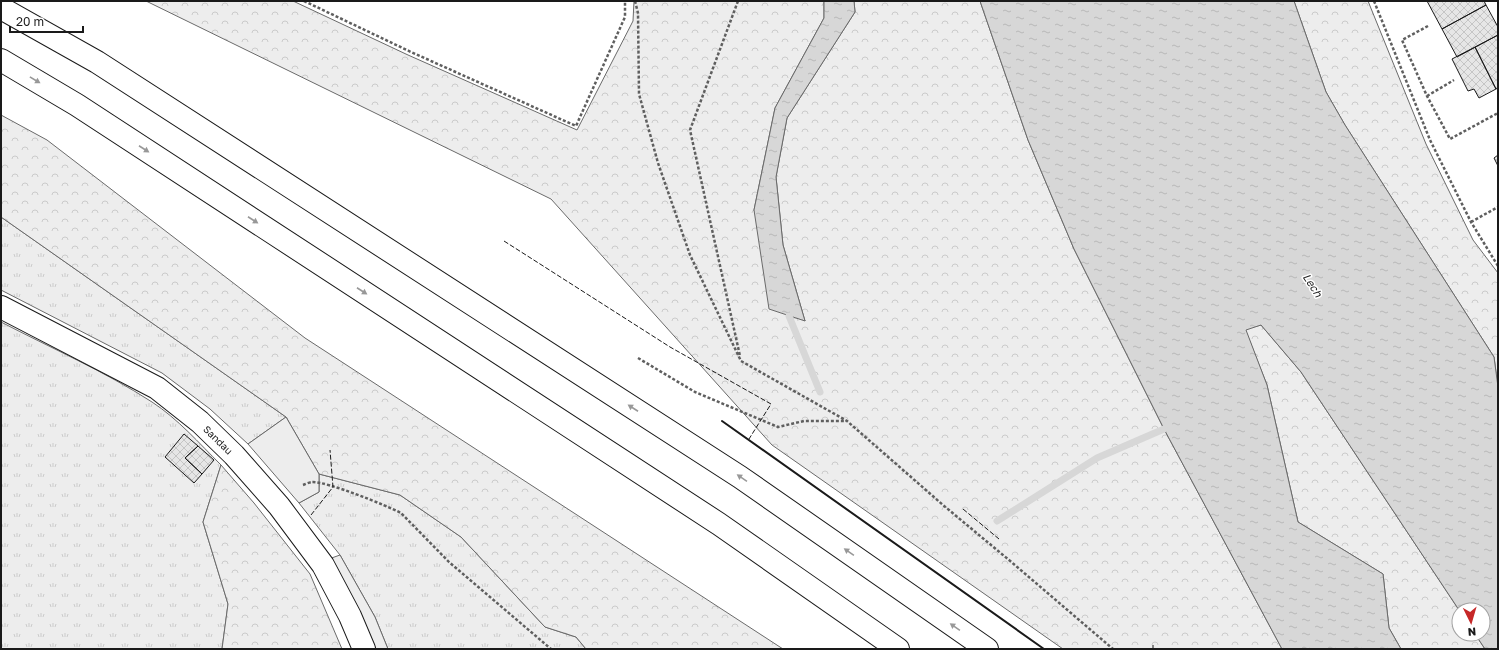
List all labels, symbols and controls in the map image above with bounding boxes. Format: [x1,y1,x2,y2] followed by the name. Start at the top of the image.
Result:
[10,8,83,34] scale bar
[16,14,44,29] text: 20 m
[29,76,41,83] one-way arrow
[139,145,150,153] one-way arrow
[248,216,258,224] one-way arrow
[1301,271,1326,300] water label: Lech
[357,287,367,295] one-way arrow
[627,404,639,411] one-way arrow
[201,423,235,457] street label: Sandau
[737,474,747,482] one-way arrow
[843,548,854,556] one-way arrow
[1451,602,1491,642] north arrow
[950,623,961,631] one-way arrow
[1467,626,1477,639] text: N

